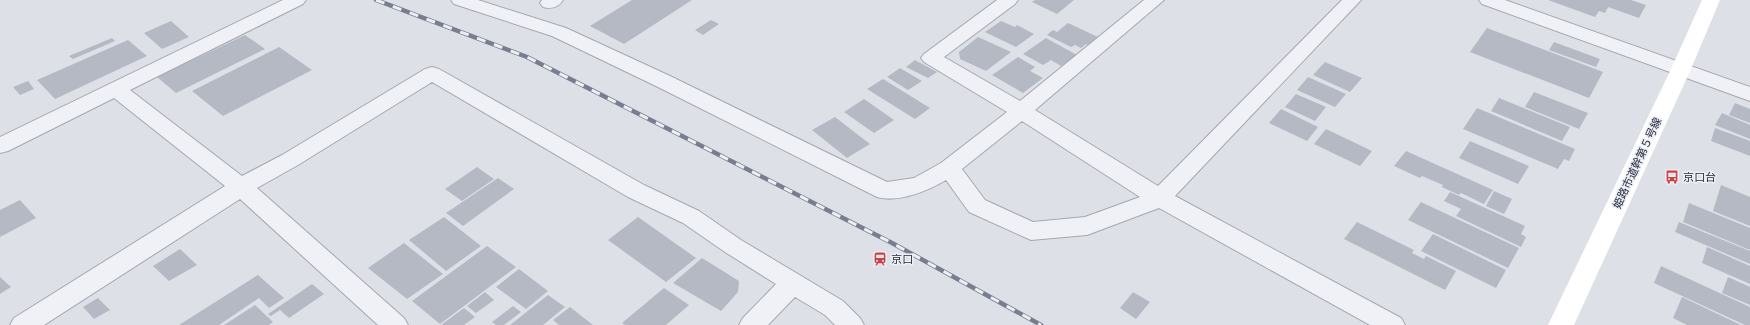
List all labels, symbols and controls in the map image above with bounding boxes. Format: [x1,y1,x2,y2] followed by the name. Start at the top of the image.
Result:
[1611,116,1663,210] street label: 姫路市道幹第５号線
[1664,169,1680,185] bus stop icon: 京口台
[1683,171,1716,183] place label: 京口台
[872,251,888,267] station icon: 京口
[891,253,913,265] place label: 京口

